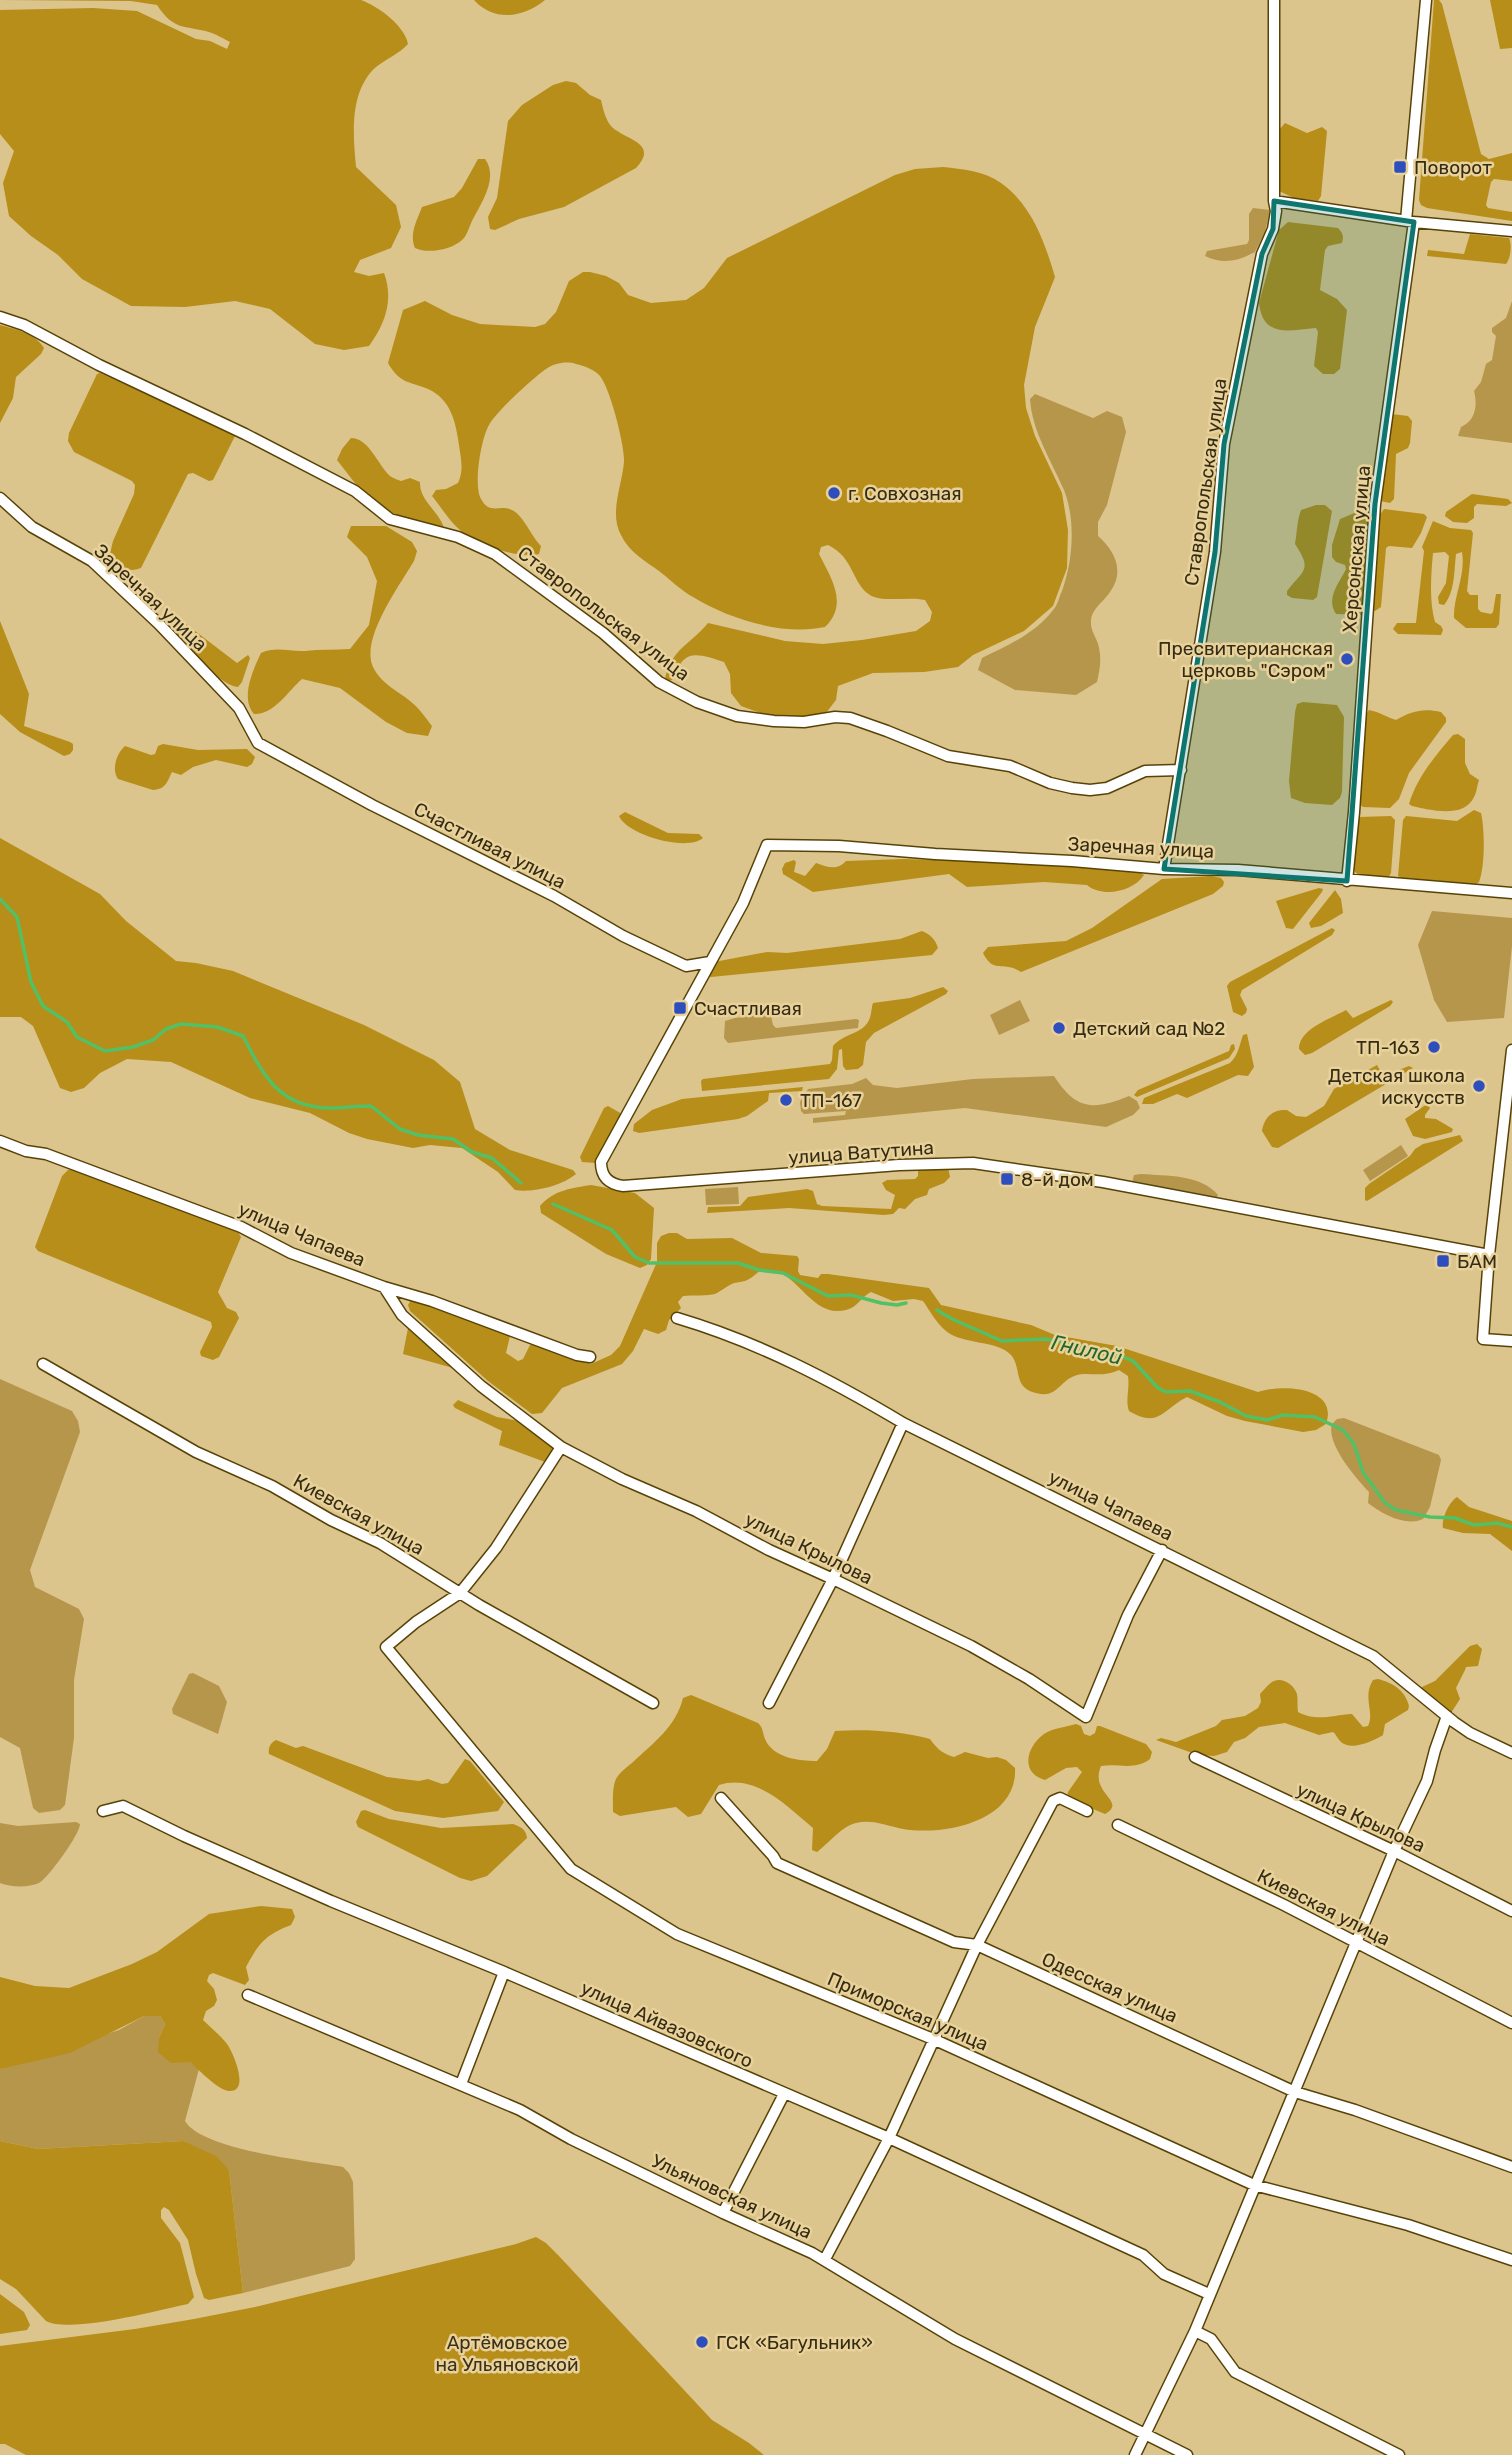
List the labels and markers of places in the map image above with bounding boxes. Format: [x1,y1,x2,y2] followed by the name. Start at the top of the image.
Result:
[1414,156,1492,179] place label: Поворот
[1392,159,1408,175] marker: Поворот
[848,482,962,505] place label: г. Совхозная
[826,485,842,501] marker: г. Совхозная
[1158,637,1333,682] place label: Пресвитерианская церковь "Сэром"
[1339,651,1355,667] marker: Пресвитерианская церковь "Сэром"
[694,997,802,1020] place label: Счастливая
[672,1000,688,1016] marker: Счастливая
[1073,1017,1225,1040] place label: Детский сад №2
[1051,1020,1067,1036] marker: Детский сад №2
[1356,1036,1420,1059] place label: ТП-163
[1426,1039,1442,1055] marker: ТП-163
[1328,1064,1465,1109] place label: Детская школа искусств
[1471,1078,1487,1094] marker: Детская школа искусств
[800,1089,862,1112] place label: ТП-167
[778,1092,794,1108] marker: ТП-167
[1021,1168,1094,1191] place label: 8-й дом
[999,1171,1015,1187] marker: 8-й дом
[1457,1250,1497,1273] place label: БАМ
[1435,1253,1451,1269] marker: БАМ
[716,2331,873,2354] place label: ГСК «Багульник»
[694,2334,710,2350] marker: ГСК «Багульник»

